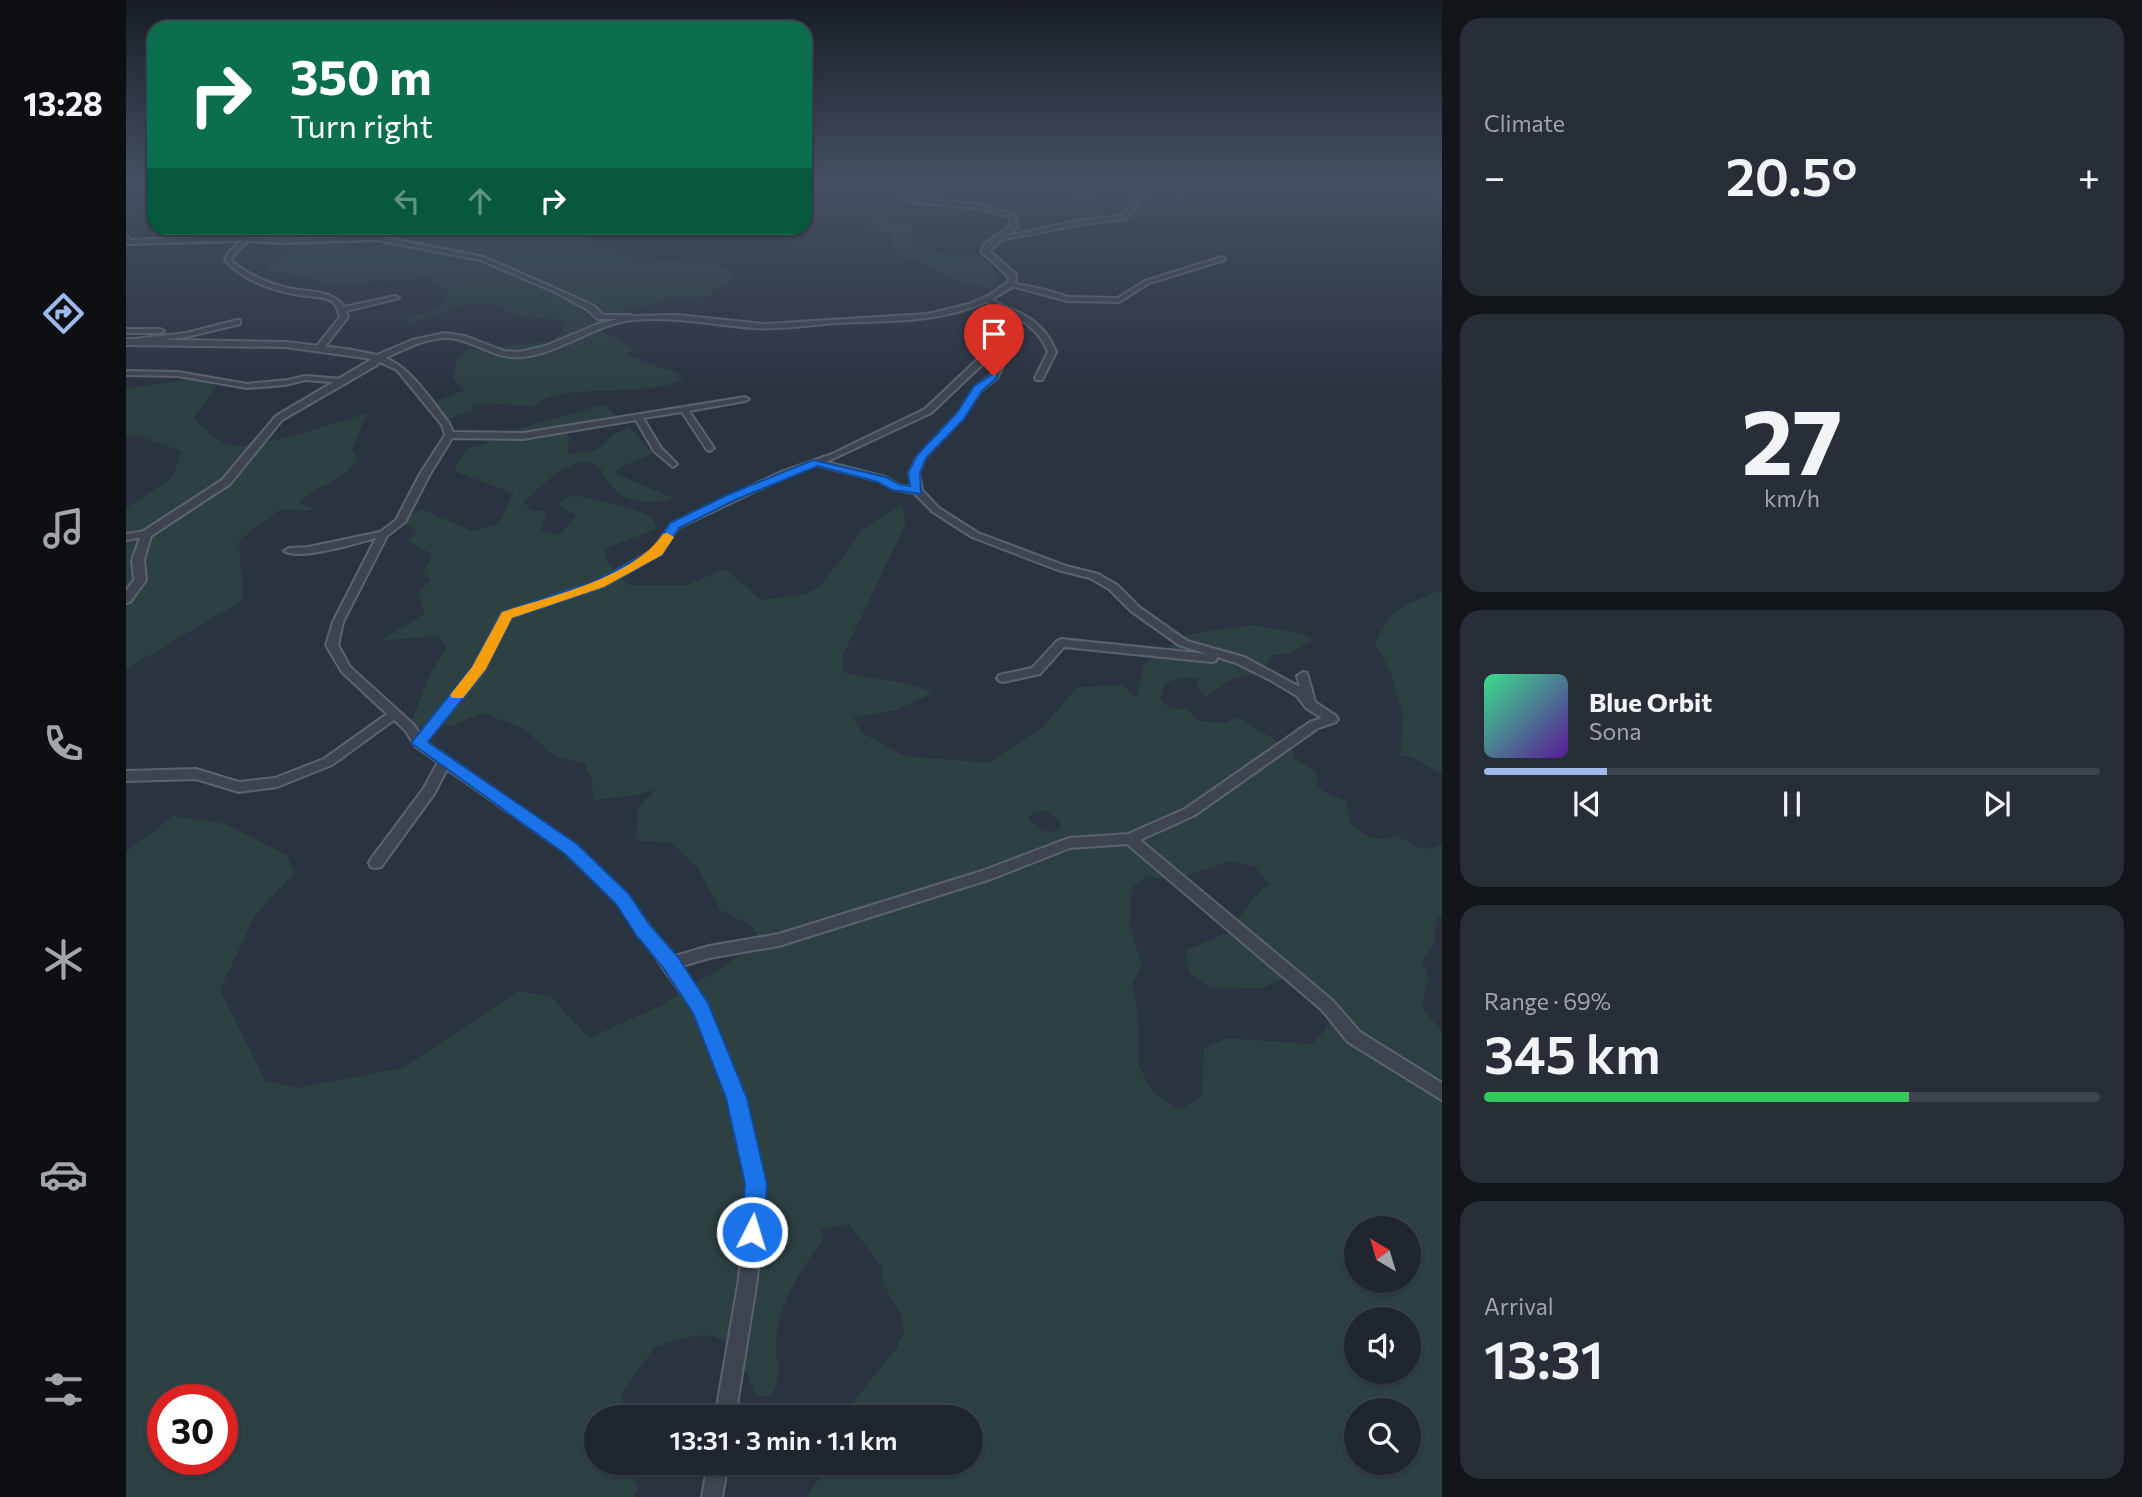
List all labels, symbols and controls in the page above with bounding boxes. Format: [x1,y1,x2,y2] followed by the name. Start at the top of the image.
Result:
[290,45,432,105] text: 350 m
[175,49,266,140] icon: right
[23,83,103,123] text: 13:28
[290,105,433,145] text: Turn right
[1484,109,1565,137] text: Climate
[1726,143,1857,207] text: 20.5°
[1484,152,1506,199] text: −
[2078,152,2100,199] text: +
[388,182,426,220] icon: left
[461,182,499,220] icon: ahead
[534,182,572,220] icon: right
[39,289,88,338] icon: directions
[964,304,1024,376] pin
[975,315,1013,353] icon: arrive
[1741,382,1843,494] text: 27
[1764,484,1820,512] text: km/h
[39,504,88,553] icon: music
[1589,686,1712,717] text: Blue Orbit
[1589,717,1641,745] text: Sona
[39,719,88,768] icon: phone
[1568,785,1606,823] icon: previous
[1773,785,1811,823] icon: pause
[1978,785,2016,823] icon: next
[39,935,88,984] icon: climate
[1484,987,1611,1015] text: Range · 69%
[1484,1021,1661,1085] text: 345 km
[39,1150,88,1199] icon: car
[715,1195,789,1269] position arrow
[1344,1216,1421,1293] north arrow
[1344,1216,1421,1475] map controls
[1484,1292,1554,1320] text: Arrival
[1344,1307,1421,1384] button: sound
[1484,1326,1604,1390] text: 13:31
[39,1365,88,1414] icon: filters
[147,1384,238,1475] speed limit sign: 30
[1344,1398,1421,1475] button: search
[670,1424,897,1455] text: 13:31 · 3 min · 1.1 km

